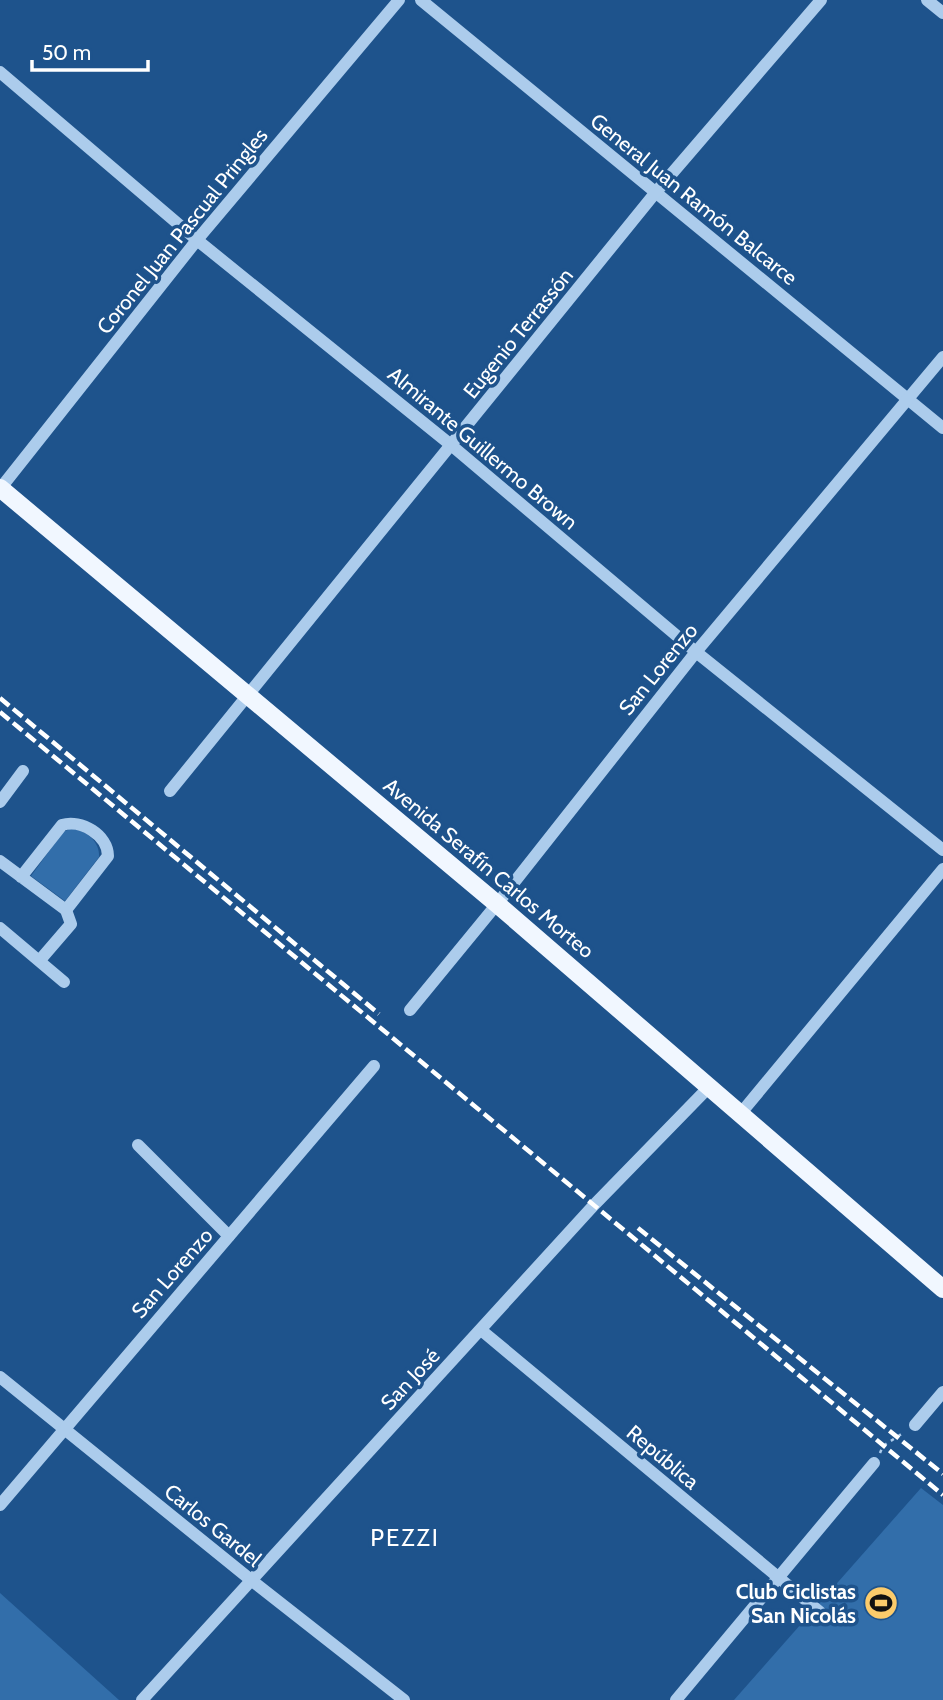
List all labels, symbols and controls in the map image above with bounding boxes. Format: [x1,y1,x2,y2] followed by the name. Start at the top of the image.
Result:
[32,28,147,72] scale bar
[42,40,91,65] text: 50 m
[586,108,803,290] street label: General Juan Ramón Balcarce
[91,123,273,339] street label: Coronel Juan Pascual Pringles
[458,263,578,403] street label: Eugenio Terrassón
[383,361,583,535] street label: Almirante Guillermo Brown
[613,618,703,720] street label: San Lorenzo
[379,773,599,963] street label: Avenida Serafín Carlos Morteo
[126,1223,218,1323] street label: San Lorenzo
[375,1343,445,1415] street label: San José
[622,1420,704,1494] street label: República
[160,1478,267,1572] street label: Carlos Gardel
[370,1523,440,1552] district label: PEZZI
[736,1579,856,1628] place label: Club Ciclistas San Nicolás
[862,1584,900,1622] sports icon: Club Ciclistas San Nicolás

